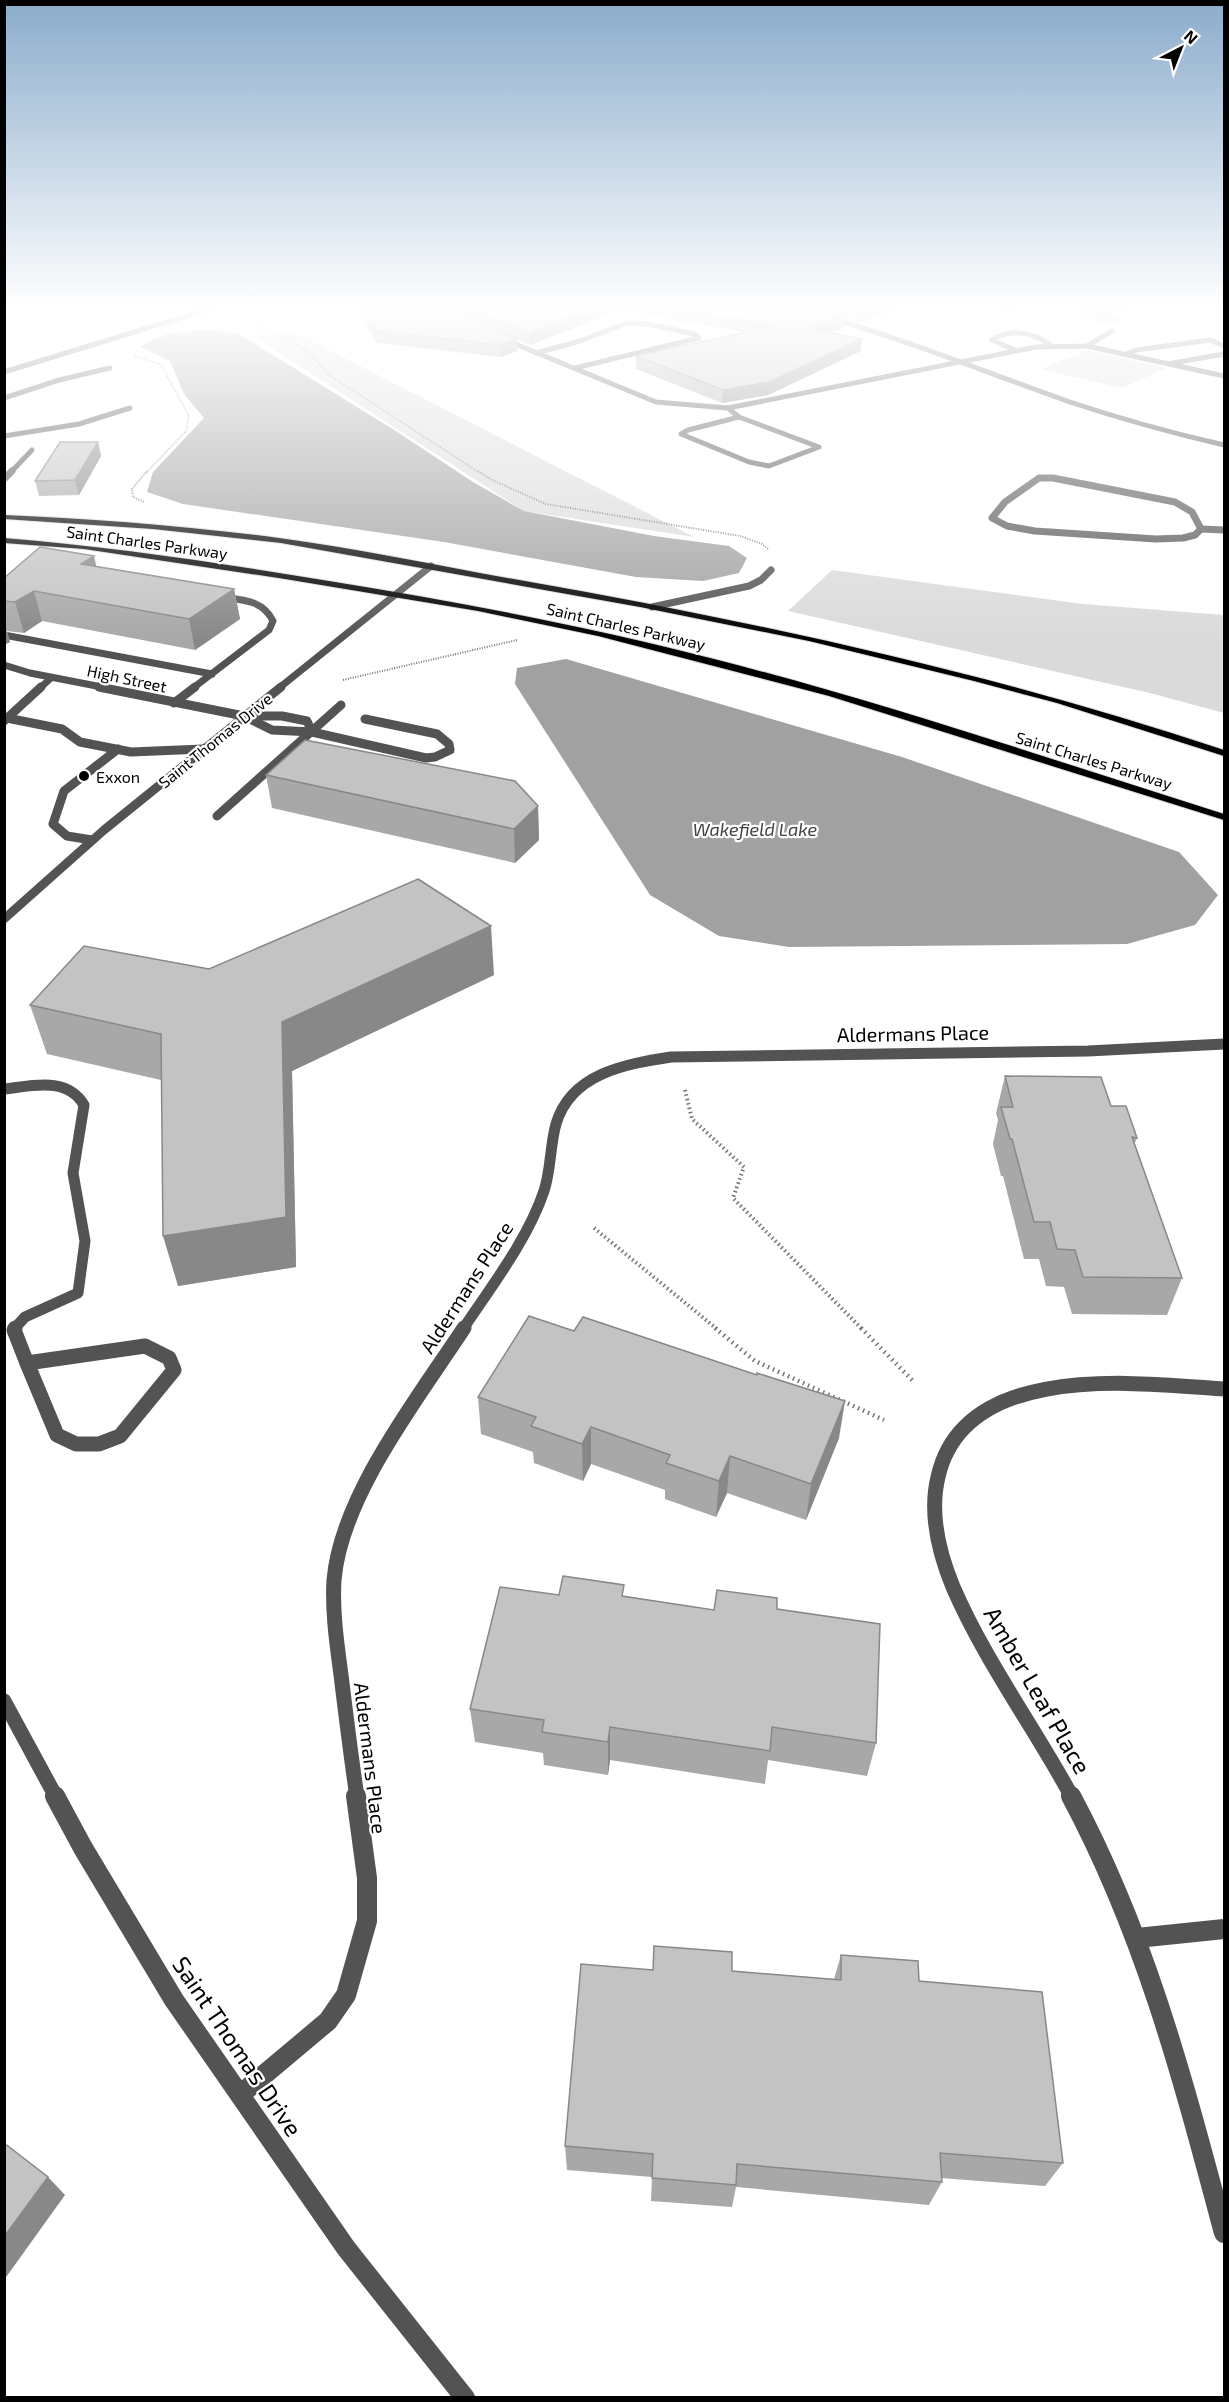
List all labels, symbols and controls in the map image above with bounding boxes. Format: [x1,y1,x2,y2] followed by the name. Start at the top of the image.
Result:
[1151,18,1211,78] north arrow
[1181,26,1202,47] text: N
[65,521,229,563] street label: Saint Charles Parkway
[545,598,708,654] street label: Saint Charles Parkway
[85,660,169,696] street label: High Street
[154,688,276,792] street label: Saint Thomas Drive
[1014,727,1175,793] street label: Saint Charles Parkway
[96,767,140,786] place label: Exxon
[77,769,91,783] marker: Exxon
[693,818,818,840] water label: Wakefield Lake
[837,1020,989,1046] street label: Aldermans Place
[414,1217,518,1357] street label: Aldermans Place
[978,1601,1098,1779] street label: Amber Leaf Place
[350,1681,392,1835] street label: Aldermans Place
[167,1951,309,2141] street label: Saint Thomas Drive

